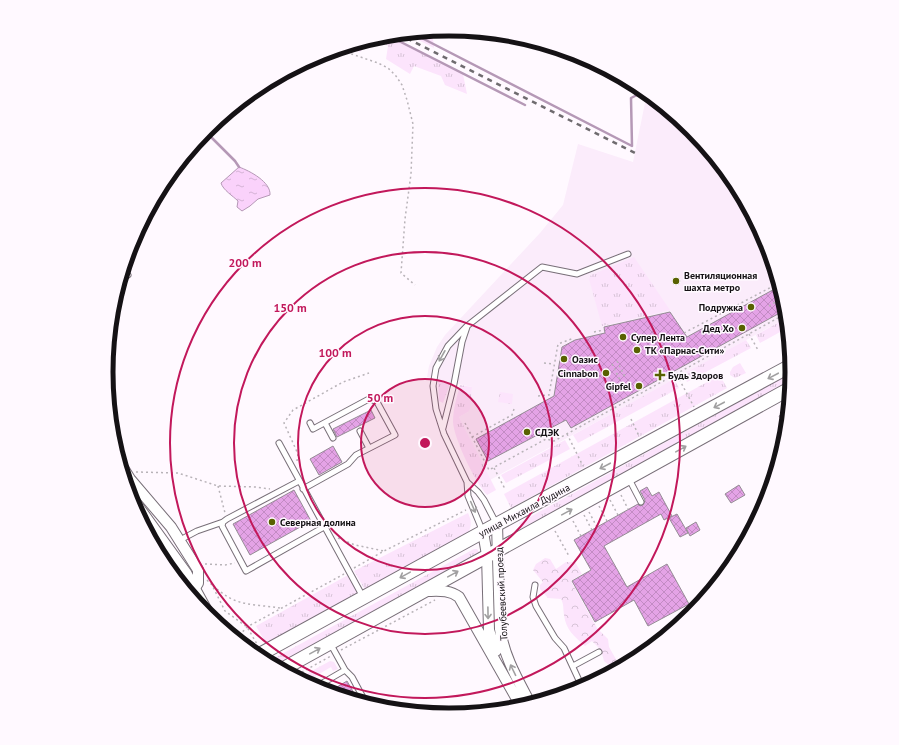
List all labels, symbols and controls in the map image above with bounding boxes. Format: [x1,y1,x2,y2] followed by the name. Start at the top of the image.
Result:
[228,255,262,270] text: 200 m
[684,269,757,294] place label: Вентиляционная шахта метро
[671,276,681,286] marker: Вентиляционная шахта метро
[273,300,307,315] text: 150 m
[699,301,743,314] place label: Подружка
[746,302,756,312] marker: Подружка
[703,322,735,335] place label: Дед Хо
[737,323,747,333] marker: Дед Хо
[631,331,685,344] place label: Супер Лента
[618,332,628,342] marker: Супер Лента
[645,344,724,357] place label: ТК «Парнас-Сити»
[318,345,352,360] text: 100 m
[632,345,642,355] marker: ТК «Парнас-Сити»
[438,350,446,362] one-way arrow
[572,353,598,366] place label: Оазис
[559,354,569,364] marker: Оазис
[558,367,598,380] place label: Cinnabon
[601,368,611,378] marker: Cinnabon
[668,369,723,382] place label: Будь Здоров
[655,370,665,380] marker: Будь Здоров
[767,372,779,380] one-way arrow
[606,380,631,393] place label: Gipfel
[634,381,644,391] marker: Gipfel
[367,390,393,405] text: 50 m
[713,401,725,409] one-way arrow
[535,426,560,439] place label: СДЭК
[522,427,532,437] marker: СДЭК
[418,436,432,450] centre of rings
[675,445,687,452] one-way arrow
[599,463,611,471] one-way arrow
[476,481,572,540] street label: улица Михаила Дудина
[469,501,477,513] one-way arrow
[561,507,573,515] one-way arrow
[280,516,356,529] place label: Северная долина
[267,517,277,527] marker: Северная долина
[493,546,510,641] street label: Толубеевский проезд
[447,570,459,578] one-way arrow
[399,572,411,579] one-way arrow
[484,606,492,619] one-way arrow
[309,647,321,654] one-way arrow
[509,665,516,677] one-way arrow

